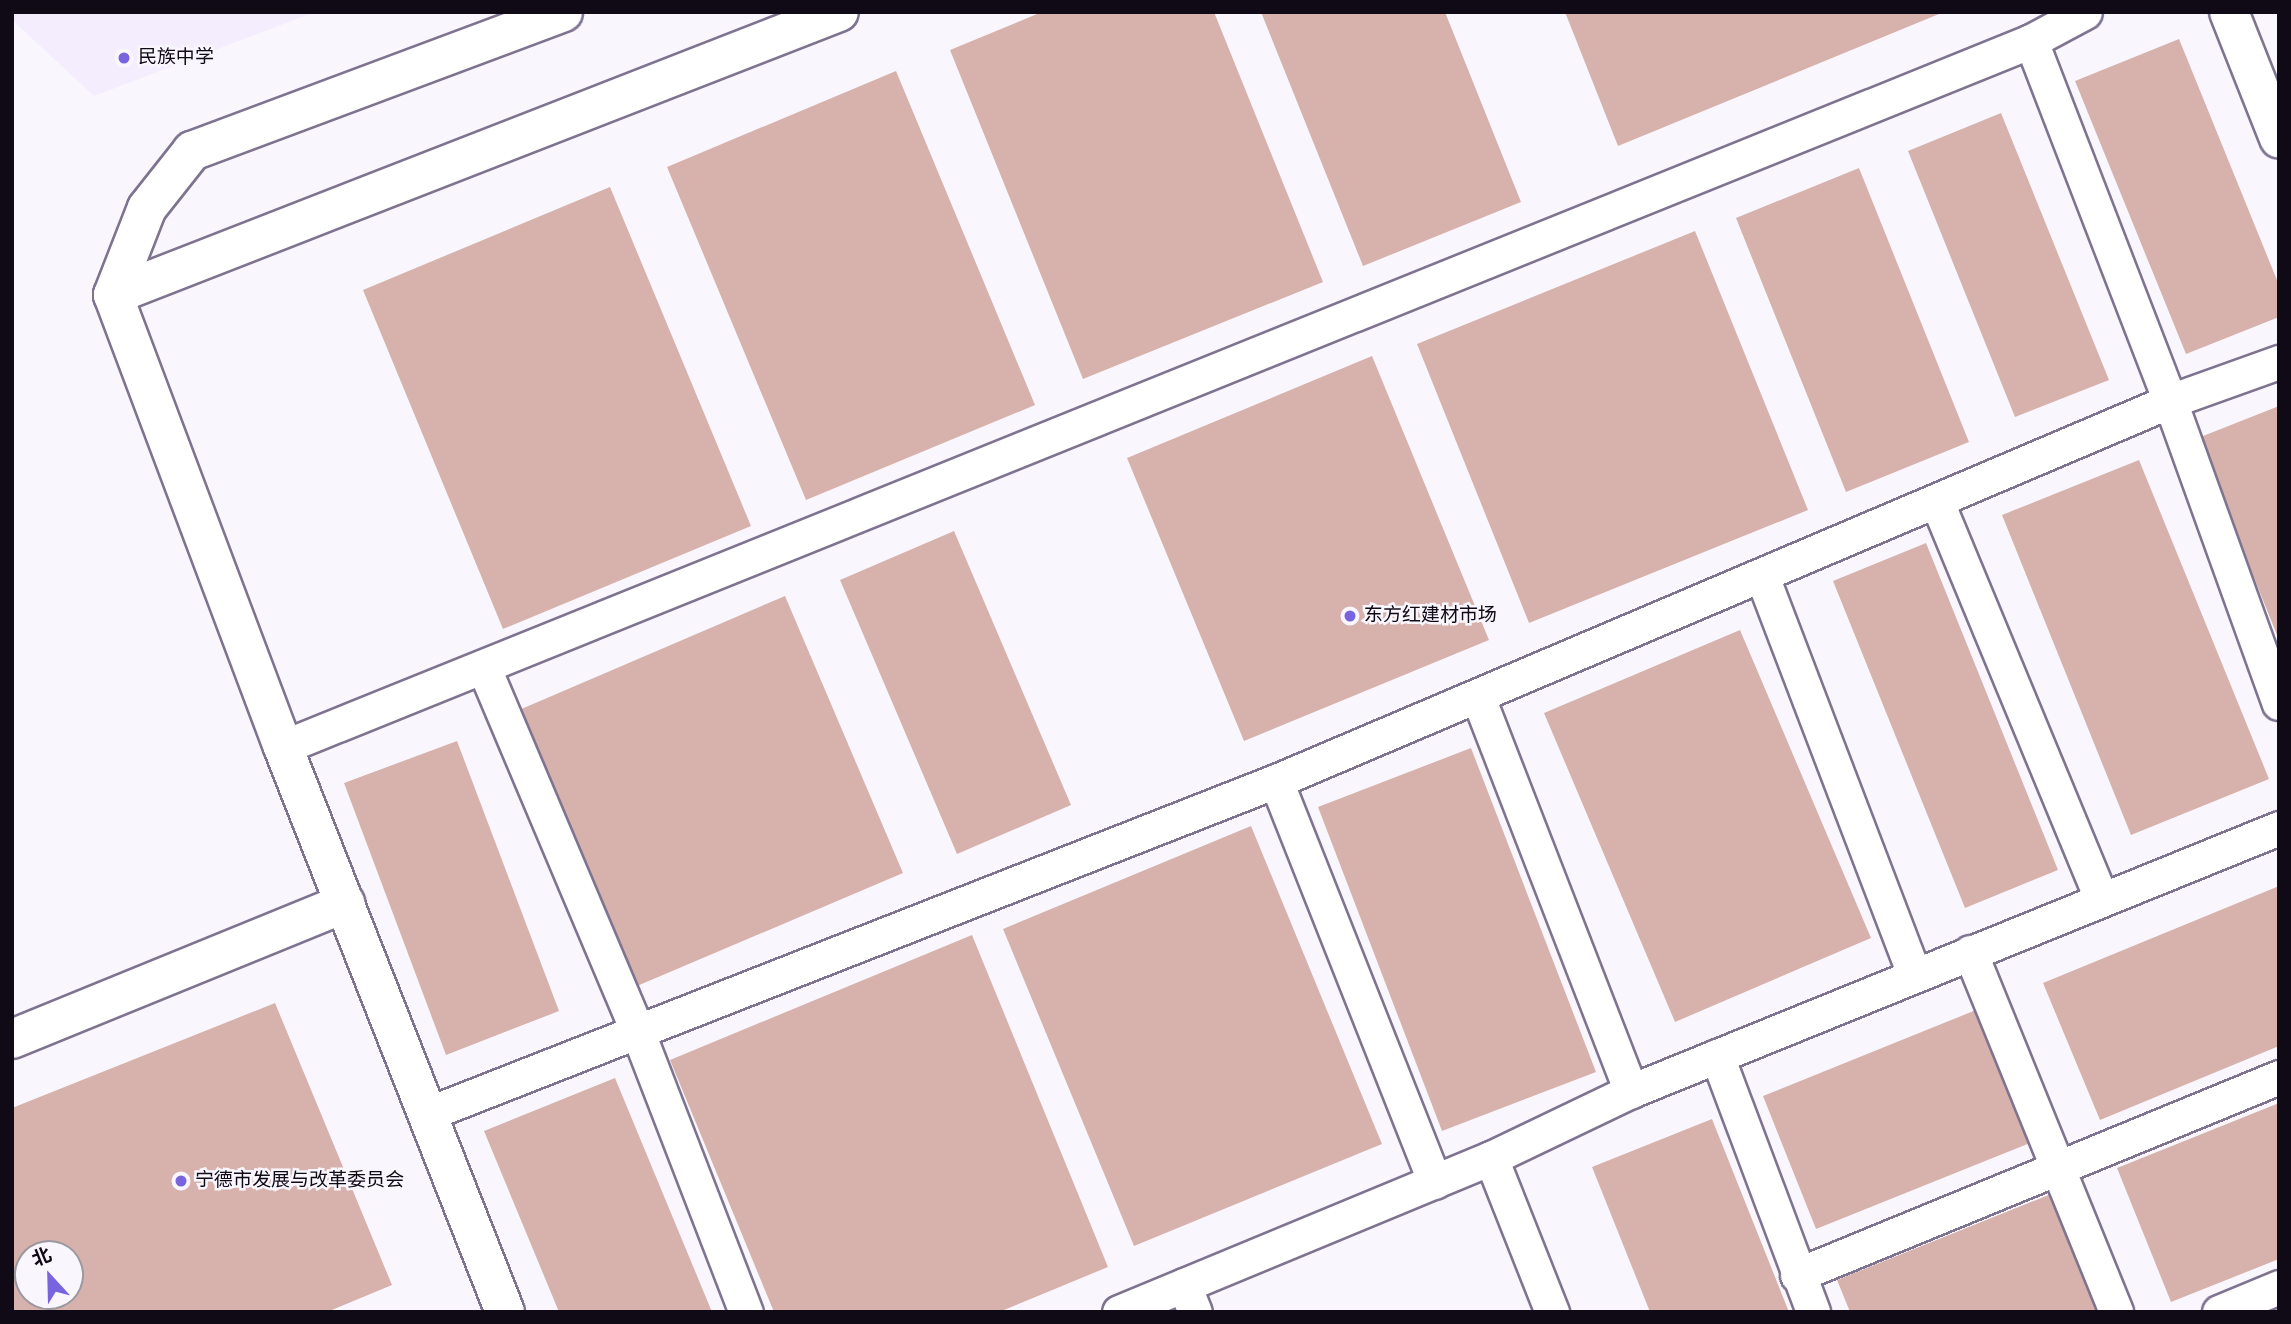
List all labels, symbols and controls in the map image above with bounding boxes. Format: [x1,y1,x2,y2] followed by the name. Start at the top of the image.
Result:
[138,47,214,69] place label: 民族中学
[116,50,132,66] marker: 民族中学
[1364,605,1497,627] place label: 东方红建材市场
[1342,608,1358,624] marker: 东方红建材市场
[195,1170,404,1192] place label: 宁德市发展与改革委员会
[173,1173,189,1189] marker: 宁德市发展与改革委员会
[14,1240,84,1310] north arrow
[28,1242,56,1273] text: 北

